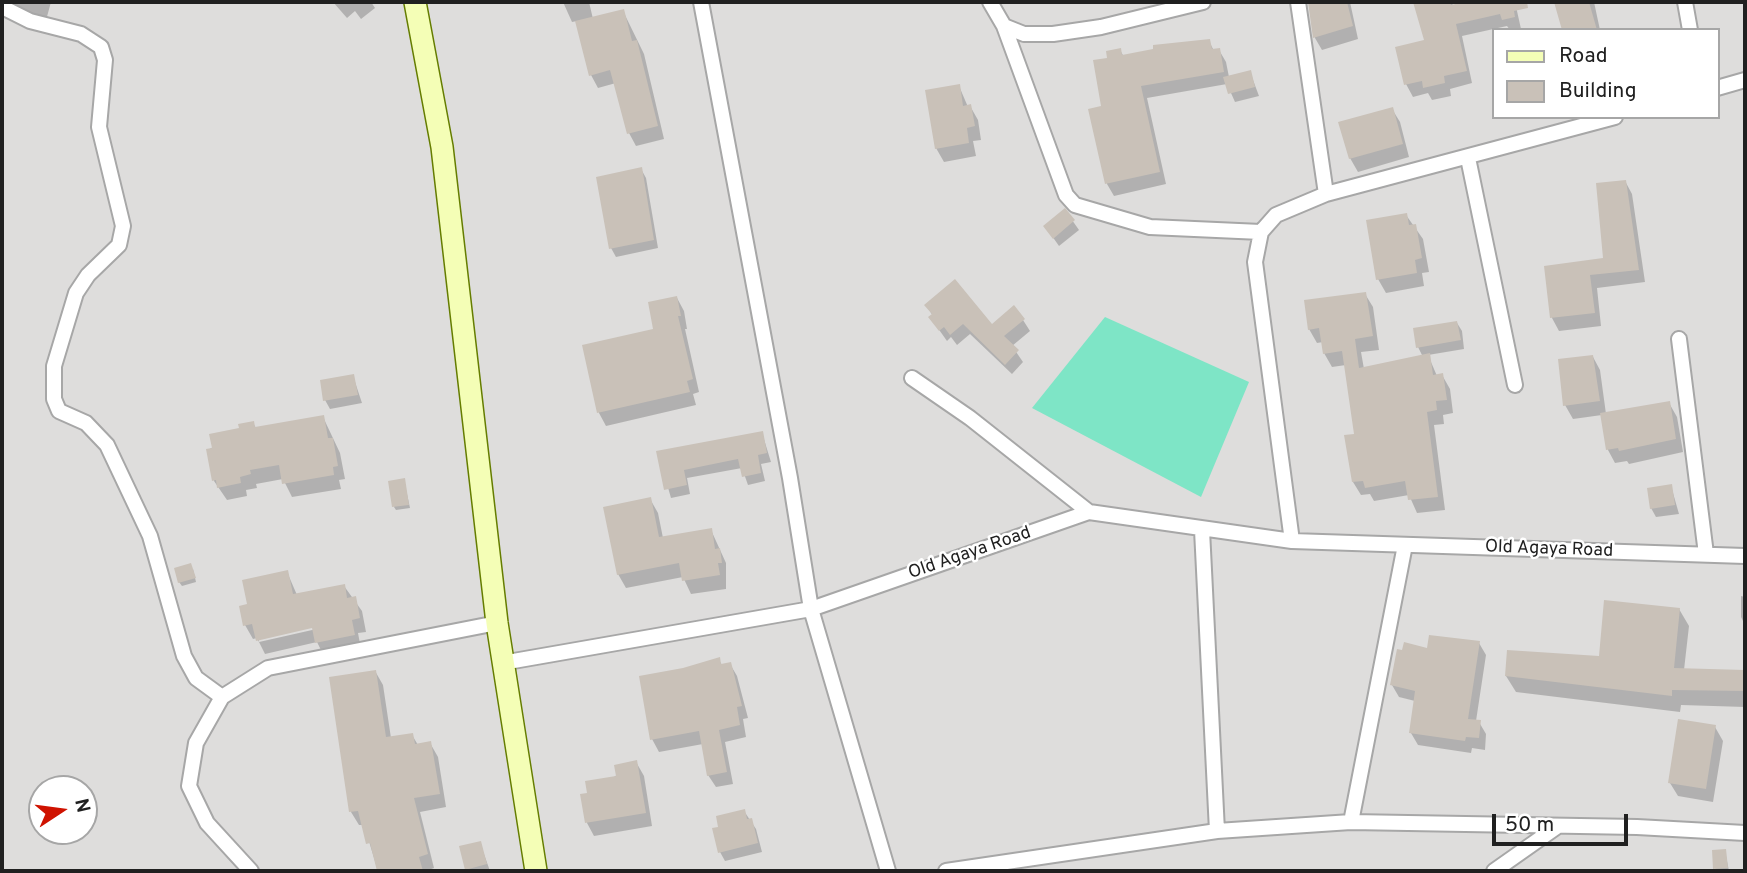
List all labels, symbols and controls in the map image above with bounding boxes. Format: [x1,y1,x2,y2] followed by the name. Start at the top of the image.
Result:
[1492,28,1719,119] legend
[1559,43,1608,70] text: Road
[1559,78,1637,105] text: Building
[906,523,1034,585] street label: Old Agaya Road
[1484,537,1614,563] street label: Old Agaya Road
[28,775,98,845] north arrow
[68,796,95,815] text: N
[1495,800,1632,844] scale bar
[1505,812,1554,839] text: 50 m

